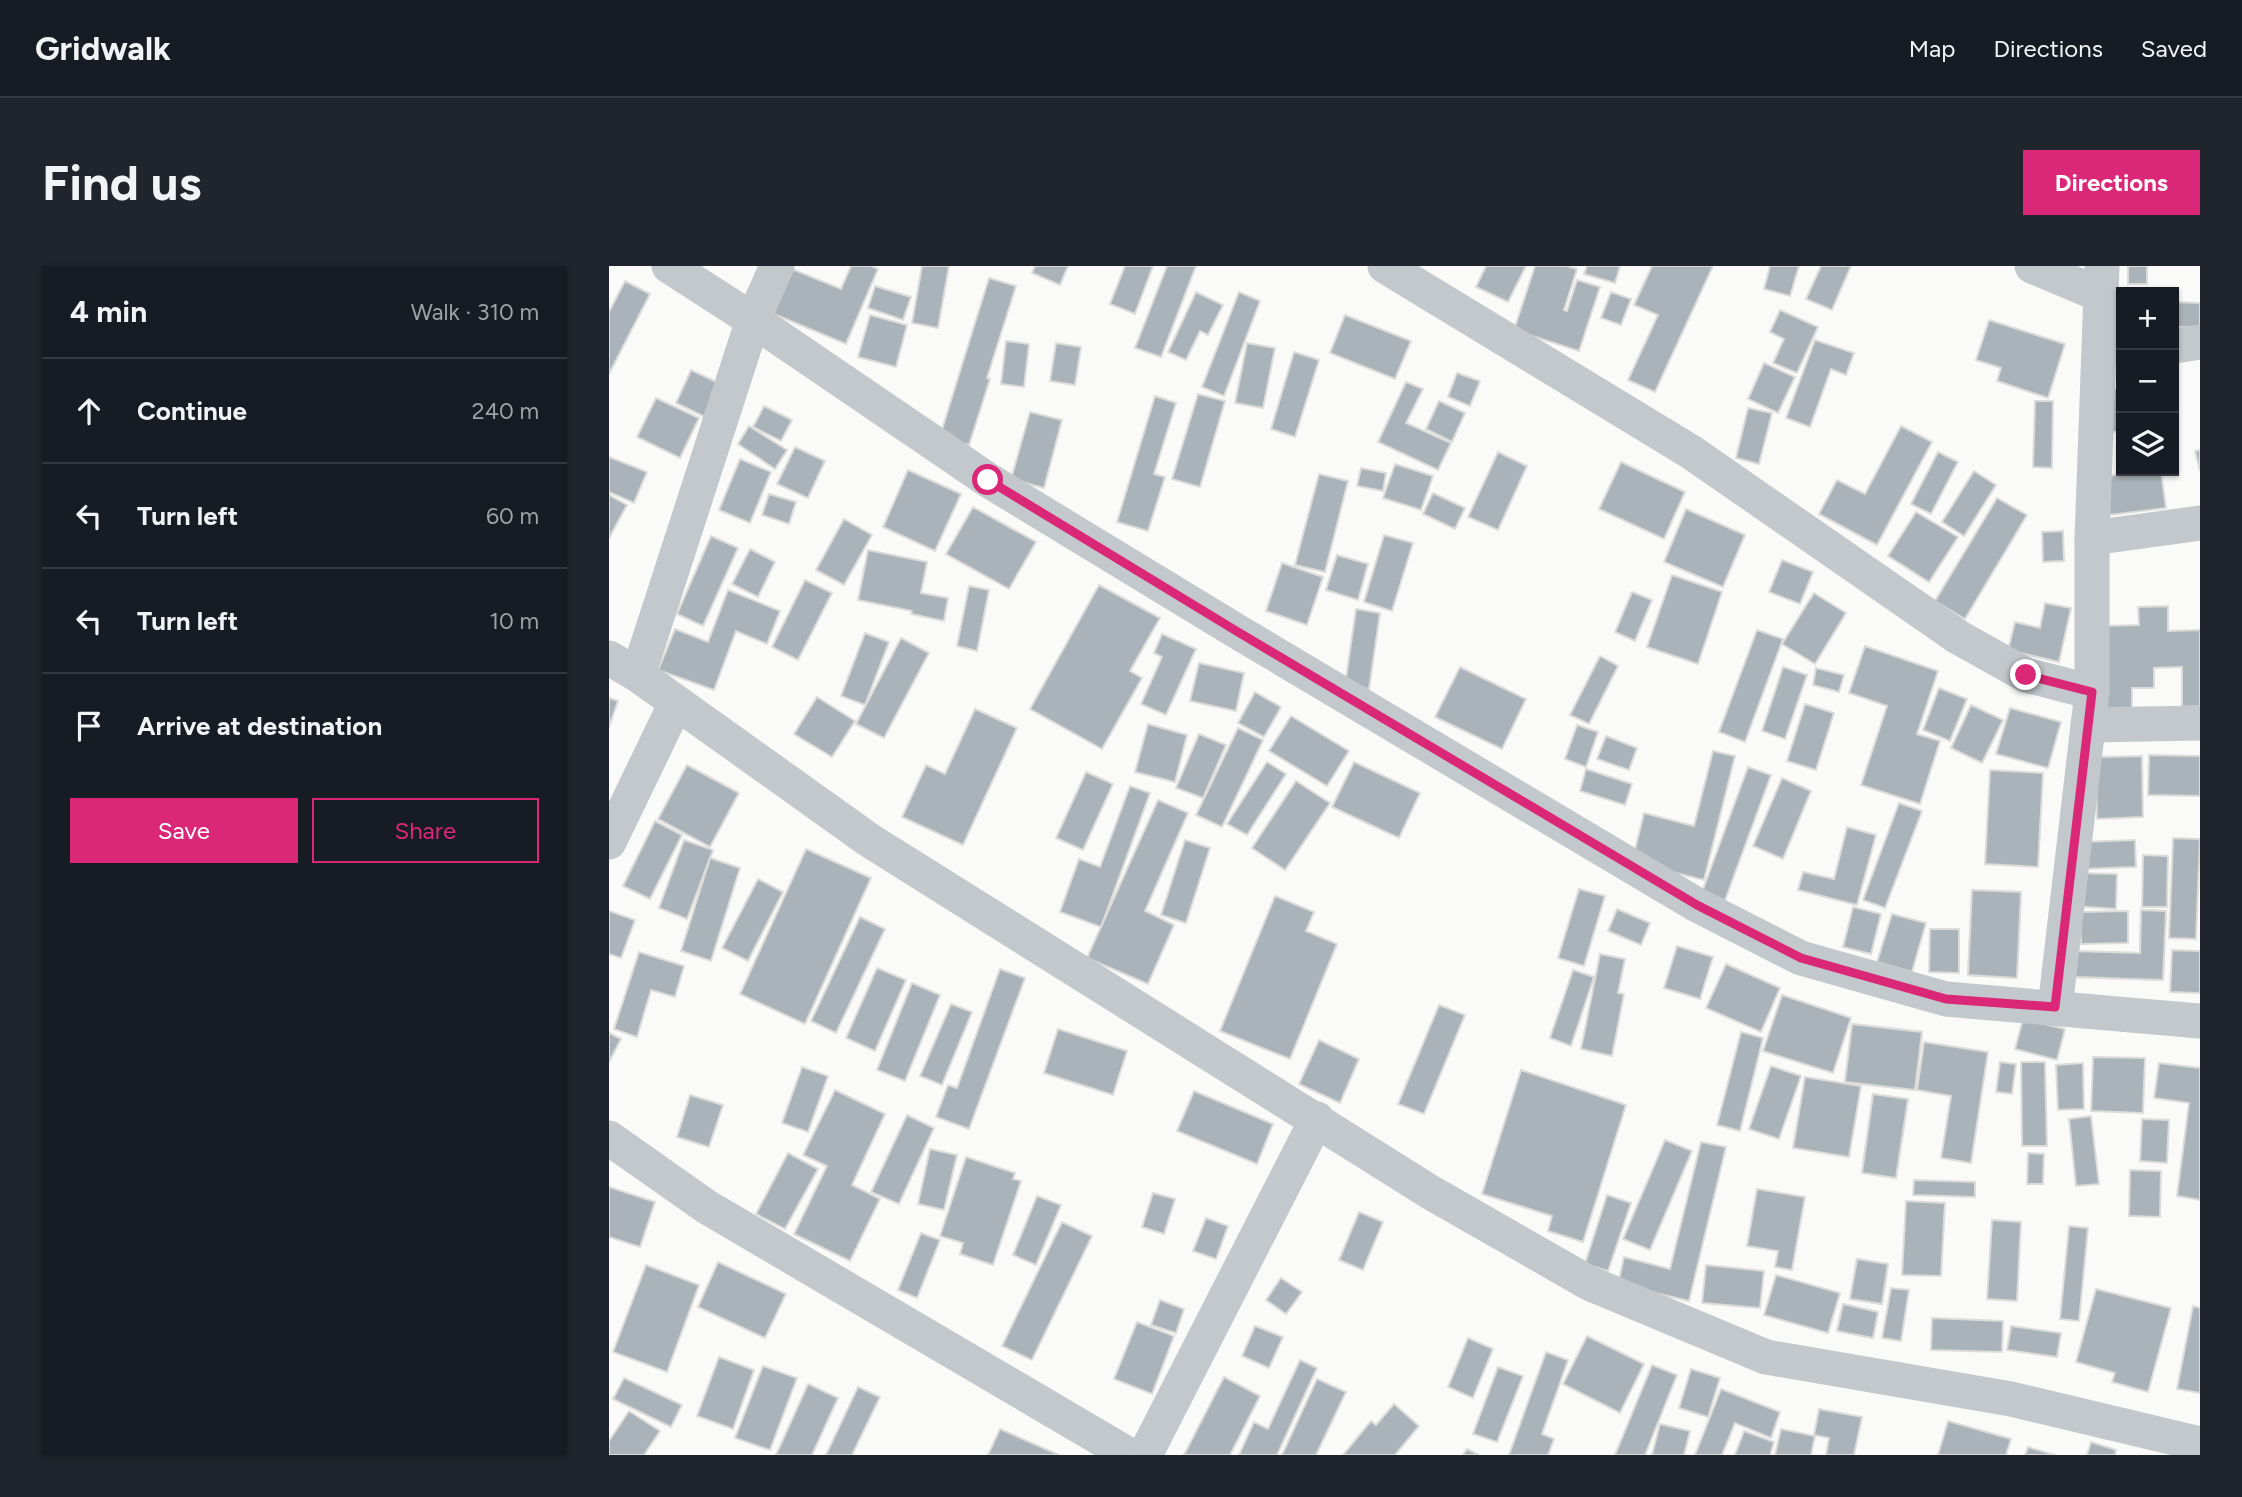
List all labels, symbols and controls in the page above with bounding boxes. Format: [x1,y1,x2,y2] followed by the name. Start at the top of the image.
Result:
[35,29,171,68] text: Gridwalk
[1909,34,1955,63] text: Map
[1993,34,2103,63] text: Directions
[2141,34,2207,63] text: Saved
[2023,150,2200,215] button: Directions
[42,153,201,212] text: Find us
[2116,287,2179,476] map controls
[2116,287,2179,350] button: +
[70,293,147,330] text: 4 min
[411,298,539,326] text: Walk · 310 m
[2116,350,2179,413] button: −
[70,392,108,430] icon: ahead
[137,395,247,427] text: Continue
[472,397,539,425] text: 240 m
[2116,413,2179,476] button: layers
[972,464,1003,495] route start
[70,497,108,535] icon: left
[137,500,238,532] text: Turn left
[486,502,539,530] text: 60 m
[70,602,108,640] icon: left
[137,605,238,637] text: Turn left
[490,607,539,635] text: 10 m
[2010,659,2041,690] route end
[70,707,108,745] icon: arrive
[137,710,382,742] text: Arrive at destination
[70,798,298,863] button: Save
[312,798,539,863] button: Share

